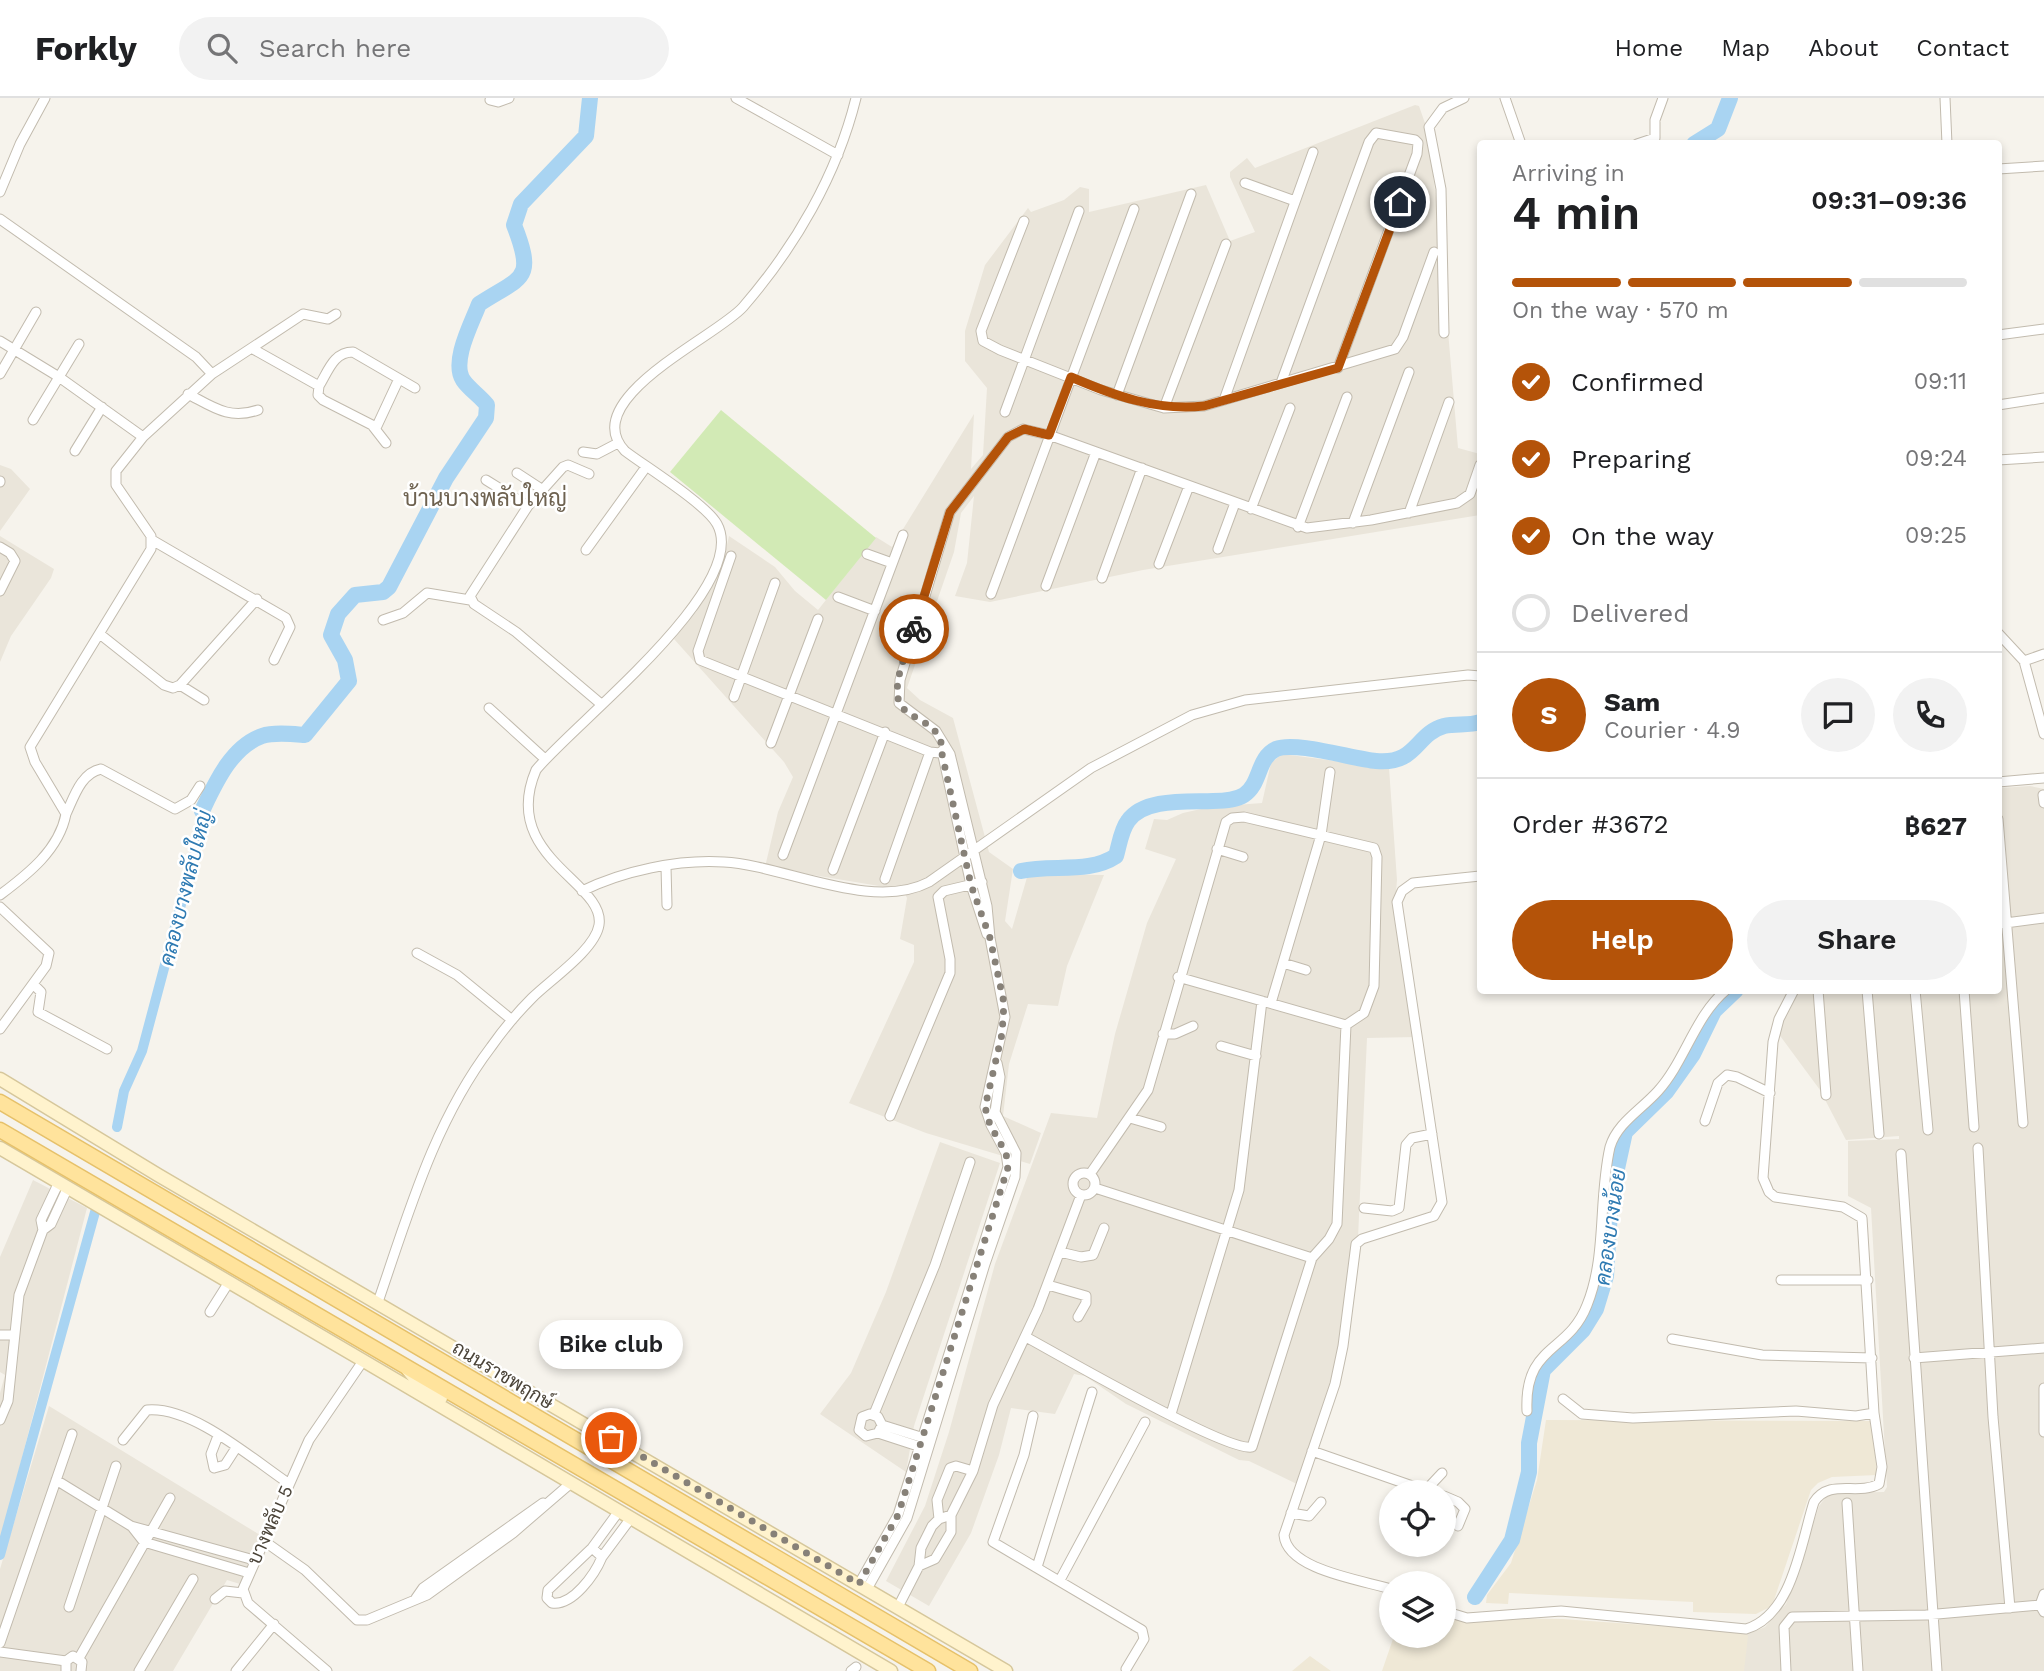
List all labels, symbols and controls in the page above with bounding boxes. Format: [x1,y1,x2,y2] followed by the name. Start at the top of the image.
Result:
[179,17,669,80] search box
[35,29,137,68] text: Forkly
[203,29,241,67] icon: search
[259,33,411,63] text: Search here
[1615,34,1683,62] text: Home
[1721,34,1770,62] text: Map
[1808,34,1878,62] text: About
[1916,34,2009,62] text: Contact
[1512,160,1625,187] text: Arriving in
[1370,172,1430,232] pin
[1381,183,1419,221] icon: home
[1811,185,1967,215] text: 09:31–09:36
[1512,186,1640,240] text: 4 min
[1512,297,1729,324] text: On the way · 570 m
[1512,363,1550,401] icon: check
[1571,367,1704,397] text: Confirmed
[1914,368,1967,395] text: 09:11
[1512,440,1550,478] icon: check
[1571,444,1691,474] text: Preparing
[1905,445,1967,472] text: 09:24
[403,482,567,512] district label: บ้านบางพลับใหญ่
[1512,517,1550,555] icon: check
[1571,521,1714,551] text: On the way
[1905,522,1967,549] text: 09:25
[879,594,949,664] courier
[1571,598,1690,628] text: Delivered
[895,610,933,648] icon: bike
[1801,678,1875,752] button: chat
[1893,678,1967,752] button: phone
[1604,687,1660,717] text: Sam
[1541,700,1557,730] text: S
[1604,717,1740,744] text: Courier · 4.9
[154,806,217,969] water label: คลองบางพลับใหญ่
[1512,809,1669,839] text: Order #3672
[1904,811,1967,841] text: ฿627
[1512,900,1733,980] button: Help
[1747,900,1967,980] button: Share
[1589,1167,1631,1287] water label: คลองบางน้อย
[539,1319,683,1368] callout: Bike club
[559,1331,663,1358] text: Bike club
[448,1335,559,1415] street label: ถนนราชพฤกษ์
[581,1408,641,1468] pin
[592,1419,630,1457] icon: bag
[1379,1480,1456,1648] map controls
[1379,1480,1456,1557] button: locate
[242,1482,298,1568] street label: บางพลับ 5
[1379,1571,1456,1648] button: layers

